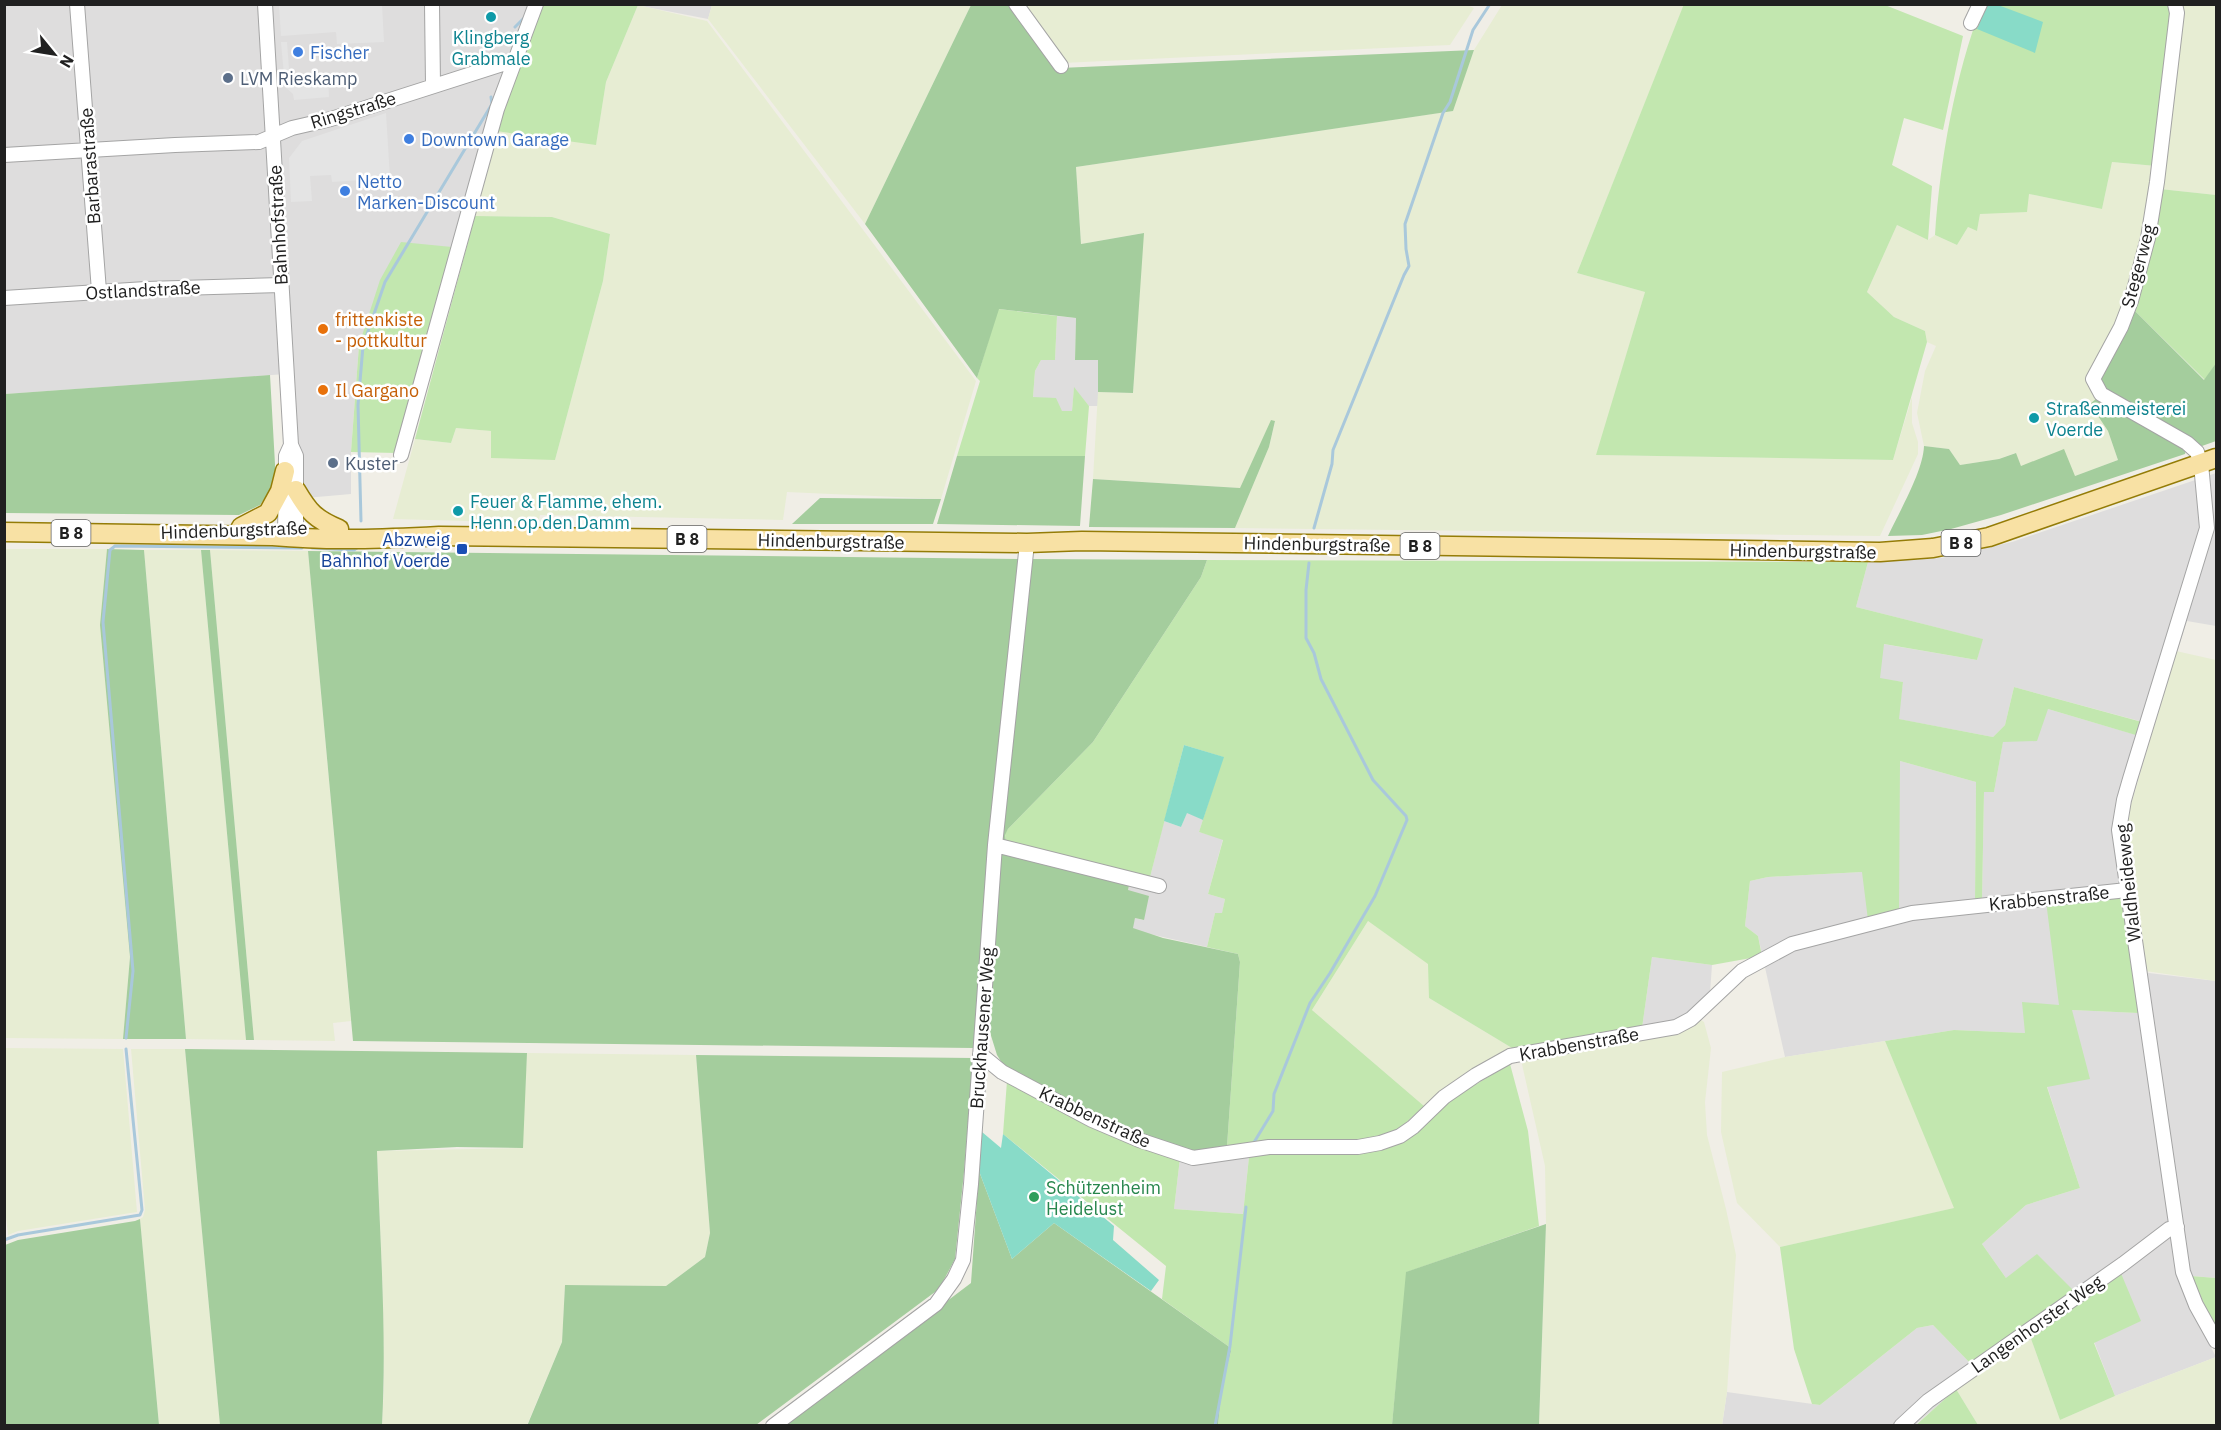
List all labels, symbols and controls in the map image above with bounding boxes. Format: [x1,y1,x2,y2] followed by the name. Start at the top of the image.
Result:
[484,10,498,24] marker: Klingberg Grabmale
[24,24,84,84] north arrow
[451,26,531,70] place label: Klingberg Grabmale
[310,41,369,64] place label: Fischer
[291,45,305,59] marker: Fischer
[55,51,79,72] text: N
[240,67,358,90] place label: LVM Rieskamp
[221,71,235,85] marker: LVM Rieskamp
[307,86,399,134] street label: Ringstraße
[74,107,106,225] street label: Barbarastraße
[421,128,569,151] place label: Downtown Garage
[402,132,416,146] marker: Downtown Garage
[263,164,293,286] street label: Bahnhofstraße
[357,170,495,214] place label: Netto Marken-Discount
[338,184,352,198] marker: Netto Marken-Discount
[2116,221,2160,310] street label: Stegerweg
[85,275,201,305] street label: Ostlandstraße
[335,308,427,352] place label: frittenkiste - pottkultur
[316,322,330,336] marker: frittenkiste - pottkultur
[335,379,419,402] place label: Il Gargano
[316,383,330,397] marker: Il Gargano
[2046,397,2186,441] place label: Straßenmeisterei Voerde
[2027,411,2041,425] marker: Straßenmeisterei Voerde
[345,452,398,475] place label: Kuster
[326,456,340,470] marker: Kuster
[470,490,662,534] place label: Feuer & Flamme, ehem. Henn op den Damm
[451,504,465,518] marker: Feuer & Flamme, ehem. Henn op den Damm
[160,516,308,544] street label: Hindenburgstraße
[52,520,90,546] road number: B 8
[668,526,706,552] road number: B 8
[321,528,450,572] place label: Abzweig Bahnhof Voerde
[757,528,905,554] street label: Hindenburgstraße
[1942,530,1980,556] road number: B 8
[1243,531,1391,557] street label: Hindenburgstraße
[1400,533,1440,559] road number: B 8
[1729,538,1877,564] street label: Hindenburgstraße
[455,542,469,556] marker: Abzweig Bahnhof Voerde
[2110,822,2146,943] street label: Waldheideweg
[1988,880,2110,916] street label: Krabbenstraße
[965,946,999,1110] street label: Bruckhausener Weg
[1517,1022,1641,1066] street label: Krabbenstraße
[1035,1081,1155,1153] street label: Krabbenstraße
[1046,1176,1161,1220] place label: Schützenheim Heidelust
[1027,1190,1041,1204] marker: Schützenheim Heidelust
[1966,1270,2108,1378] street label: Langenhorster Weg

